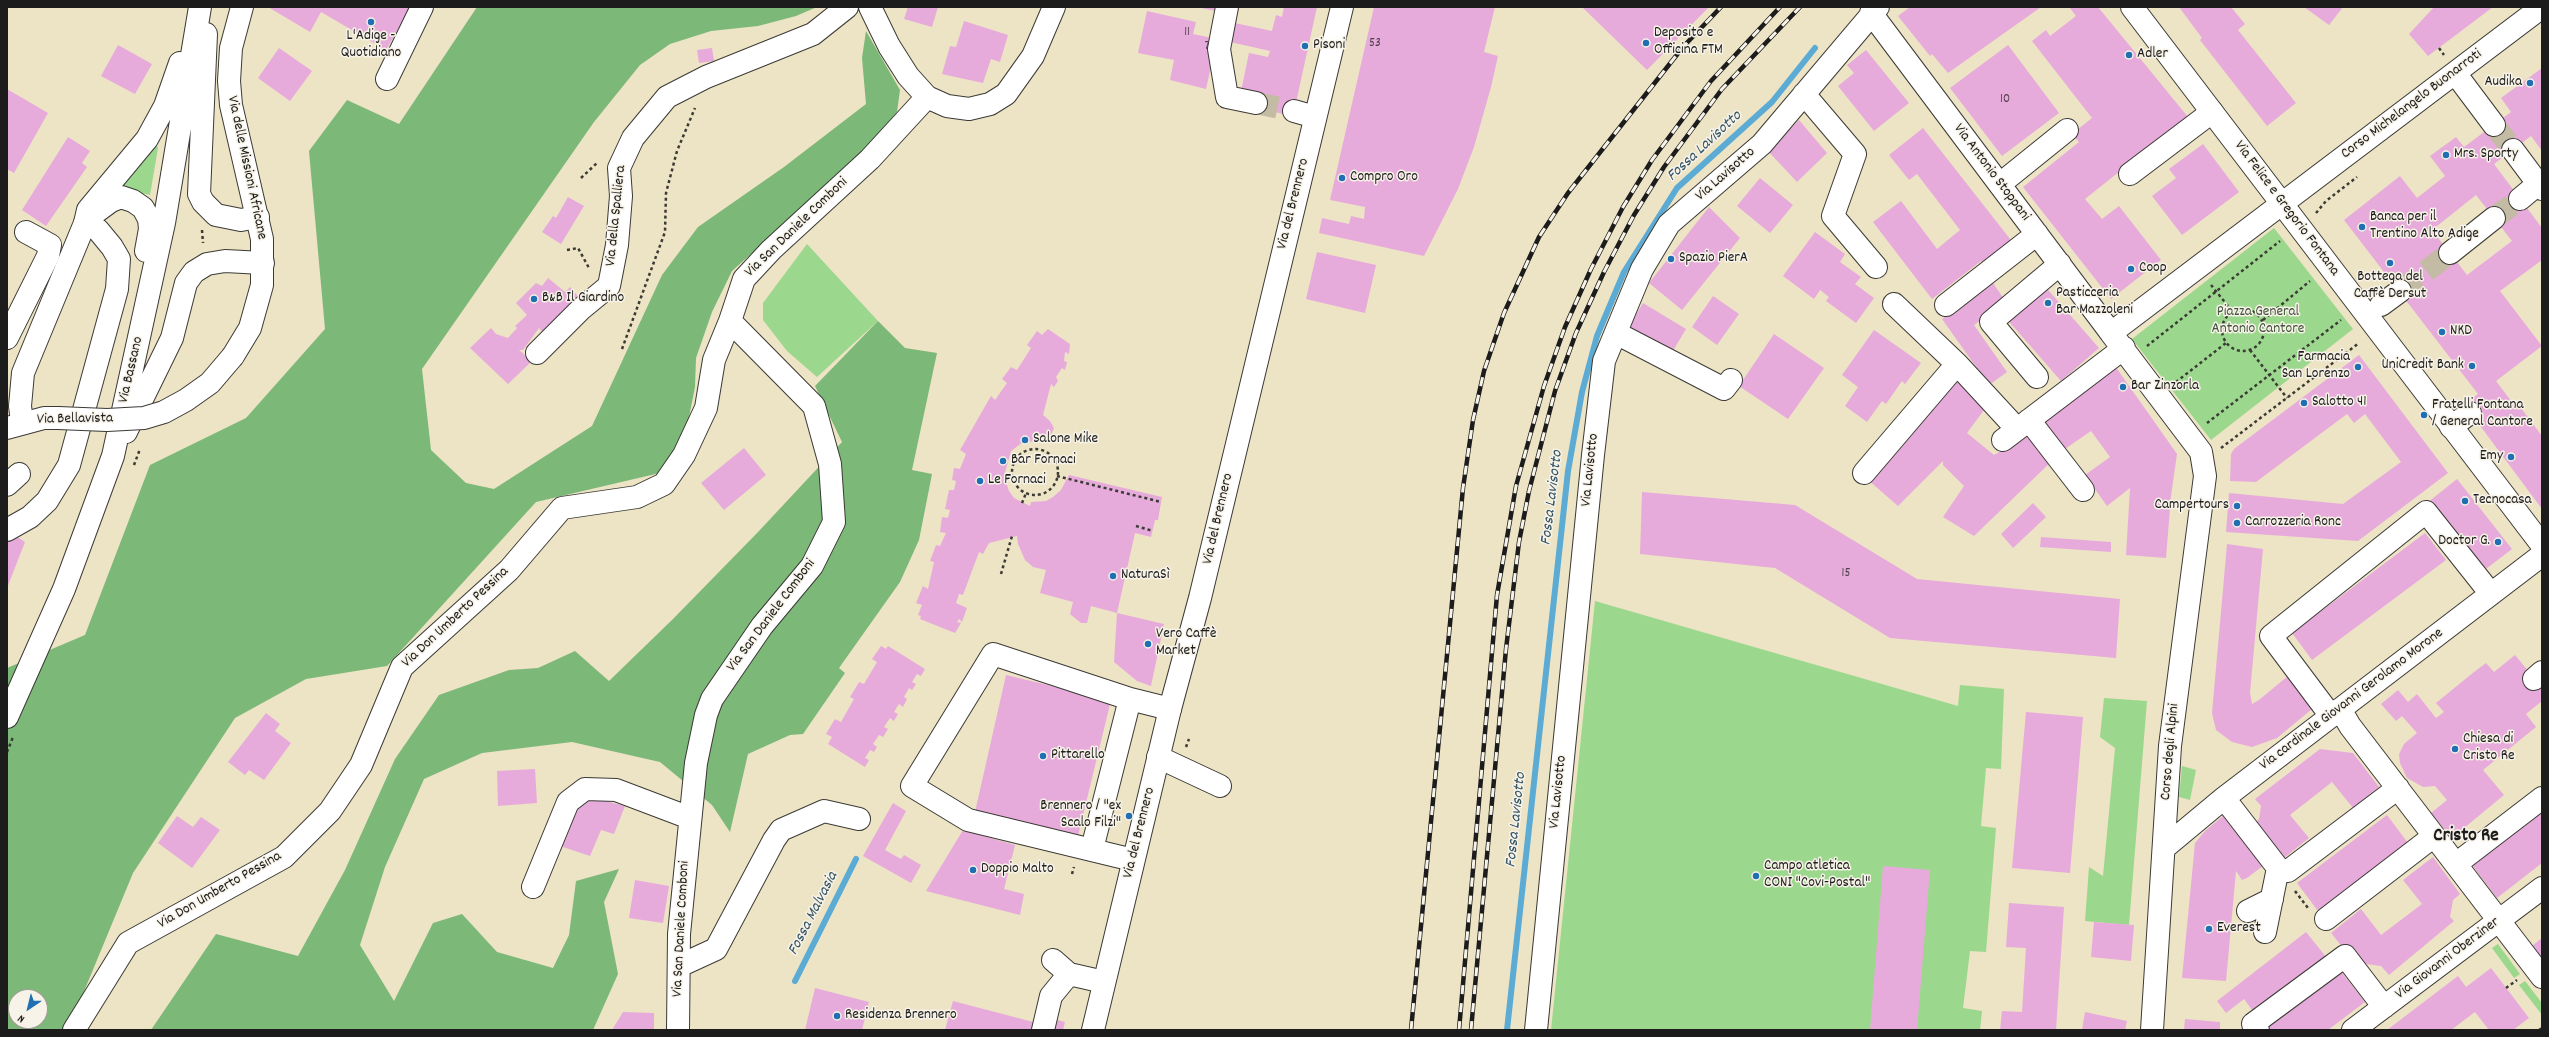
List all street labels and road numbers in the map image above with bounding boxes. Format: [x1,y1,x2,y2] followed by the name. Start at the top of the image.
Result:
[2338,46,2486,164] street label: Corso Michelangelo Buonarroti
[222,95,270,241] street label: Via delle Missioni Africane
[1949,121,2033,225] street label: Via Antonio Stoppani
[2229,138,2343,280] street label: Via Felice e Gregorio Fontana
[1692,144,1760,206] street label: Via Lavisotto
[1274,157,1314,251] street label: Via del Brennero
[603,165,631,267] street label: Via della Spalliera
[742,174,852,282] street label: Via San Daniele Comboni
[116,335,148,405] street label: Via Bassano
[37,410,113,430] street label: Via Bellavista
[1578,433,1604,507] street label: Via Lavisotto
[1200,472,1238,566] street label: Via del Brennero
[724,556,820,676] street label: Via San Daniele Comboni
[399,564,513,672] street label: Via Don Umberto Pessina
[2257,625,2447,775] street label: Via cardinale Giovanni Gerolamo Morone
[2158,703,2184,801] street label: Corso degli Alpini
[1546,755,1572,829] street label: Via Lavisotto
[1120,786,1160,880] street label: Via del Brennero
[155,848,285,934] street label: Via Don Umberto Pessina
[669,860,695,998] street label: Via San Daniele Comboni
[2392,914,2504,1004] street label: Via Giovanni Oberziner

